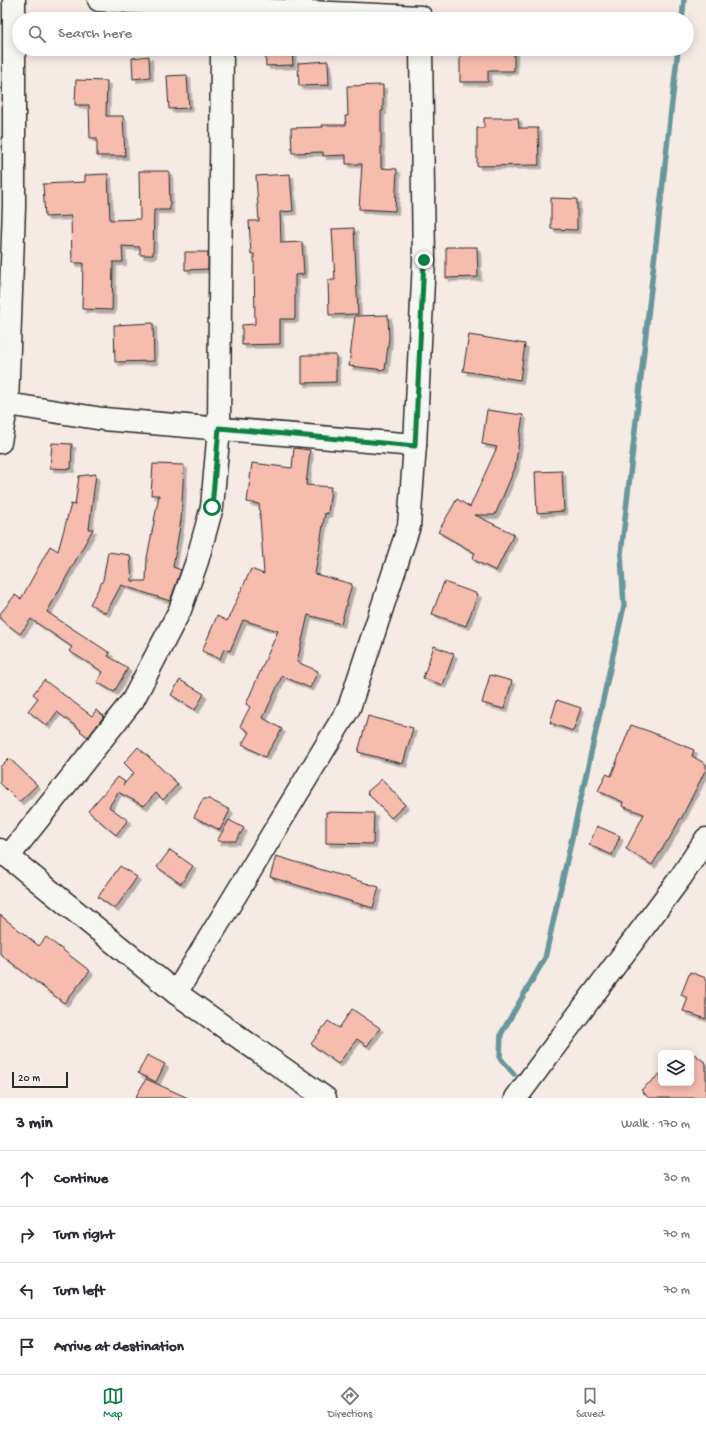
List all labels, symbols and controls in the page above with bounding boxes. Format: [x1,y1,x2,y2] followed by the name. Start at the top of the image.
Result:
[12,12,694,56] search box
[26,23,48,45] icon: search
[58,25,132,43] text: Search here
[415,251,433,269] route end
[203,498,221,516] route start
[658,1050,694,1086] map controls
[658,1050,694,1086] button: layers
[12,1070,68,1089] scale bar
[18,1073,40,1085] text: 20 m
[16,1114,53,1134] text: 3 min
[621,1117,690,1132] text: Walk · 170 m
[16,1168,38,1190] icon: ahead
[54,1170,108,1188] text: Continue
[664,1171,690,1186] text: 30 m
[16,1224,38,1246] icon: right
[54,1226,114,1244] text: Turn right
[664,1227,690,1242] text: 70 m
[16,1280,38,1302] icon: left
[54,1282,105,1300] text: Turn left
[664,1283,690,1298] text: 70 m
[16,1336,38,1358] icon: arrive
[54,1338,184,1356] text: Arrive at destination
[102,1385,124,1421] tab: Map
[328,1385,372,1421] tab: Directions
[576,1385,604,1421] tab: Saved

